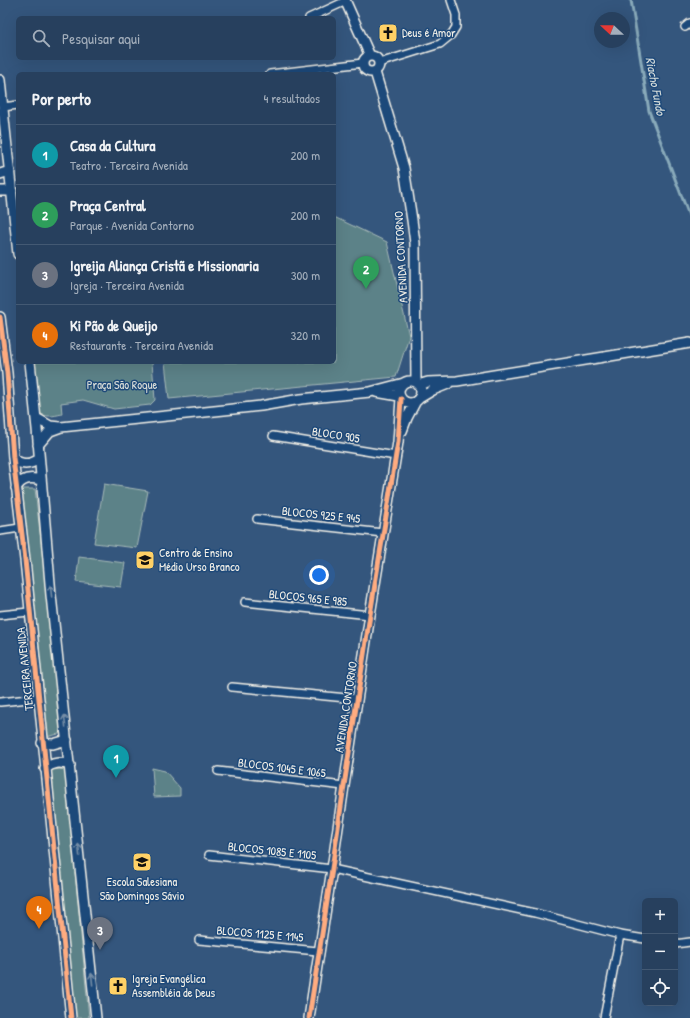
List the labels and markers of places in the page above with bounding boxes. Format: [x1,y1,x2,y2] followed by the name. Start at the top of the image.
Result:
[377,22,399,44] church icon: Deus é Amor
[402,24,456,41] place label: Deus é Amor
[353,256,379,289] pin: 2
[159,544,240,575] place label: Centro de Ensino Médio Urso Branco
[134,549,156,571] school or university icon: Centro de Ensino Médio Urso Branco
[103,745,129,778] pin: 1
[131,851,153,873] school or university icon: Escola Salesiana São Domingos Sávio
[100,873,185,904] place label: Escola Salesiana São Domingos Sávio
[26,896,52,929] pin: 4
[87,917,113,950] pin: 3
[132,970,216,1001] place label: Igreja Evangélica Assembléia de Deus
[107,975,129,997] church icon: Igreja Evangélica Assembléia de Deus

